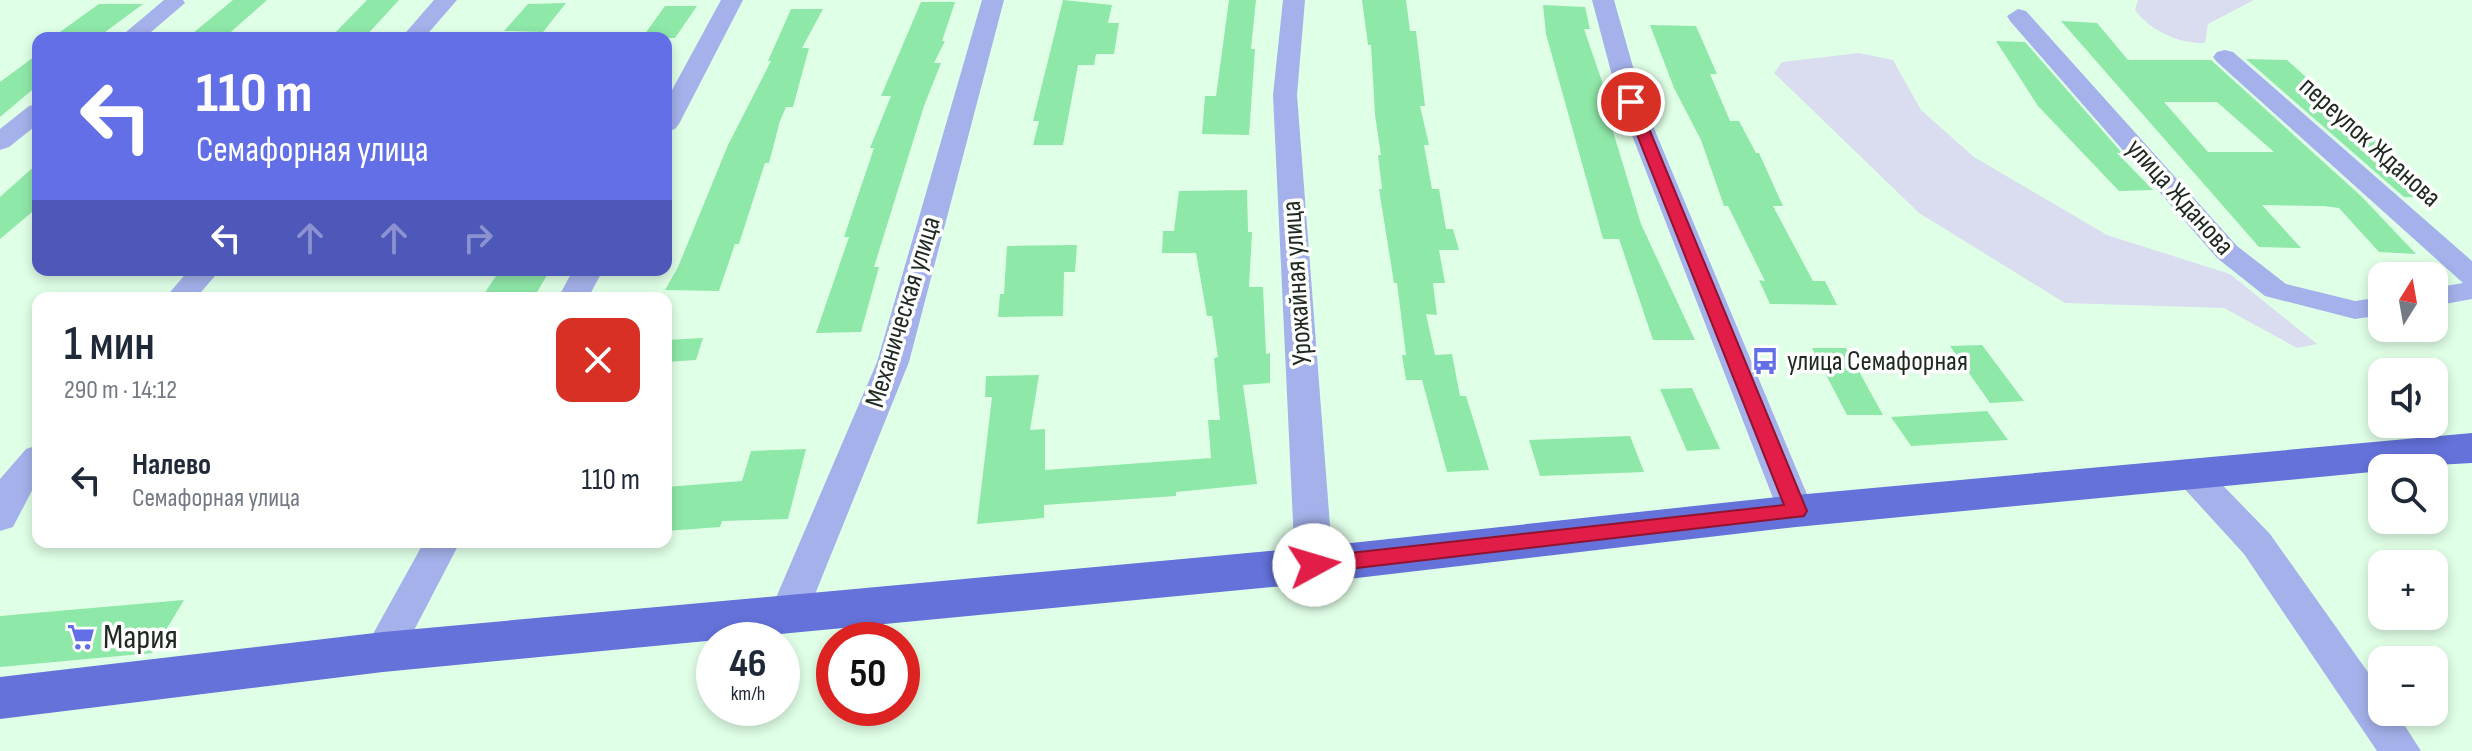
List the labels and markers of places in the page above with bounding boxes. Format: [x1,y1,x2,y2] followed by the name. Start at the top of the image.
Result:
[1597,68,1665,136] pin
[1787,345,1968,378] place label: улица Семафорная
[1750,346,1780,376] bus stop icon: улица Семафорная
[103,617,178,658] place label: Мария
[66,622,96,652] supermarket icon: Мария

